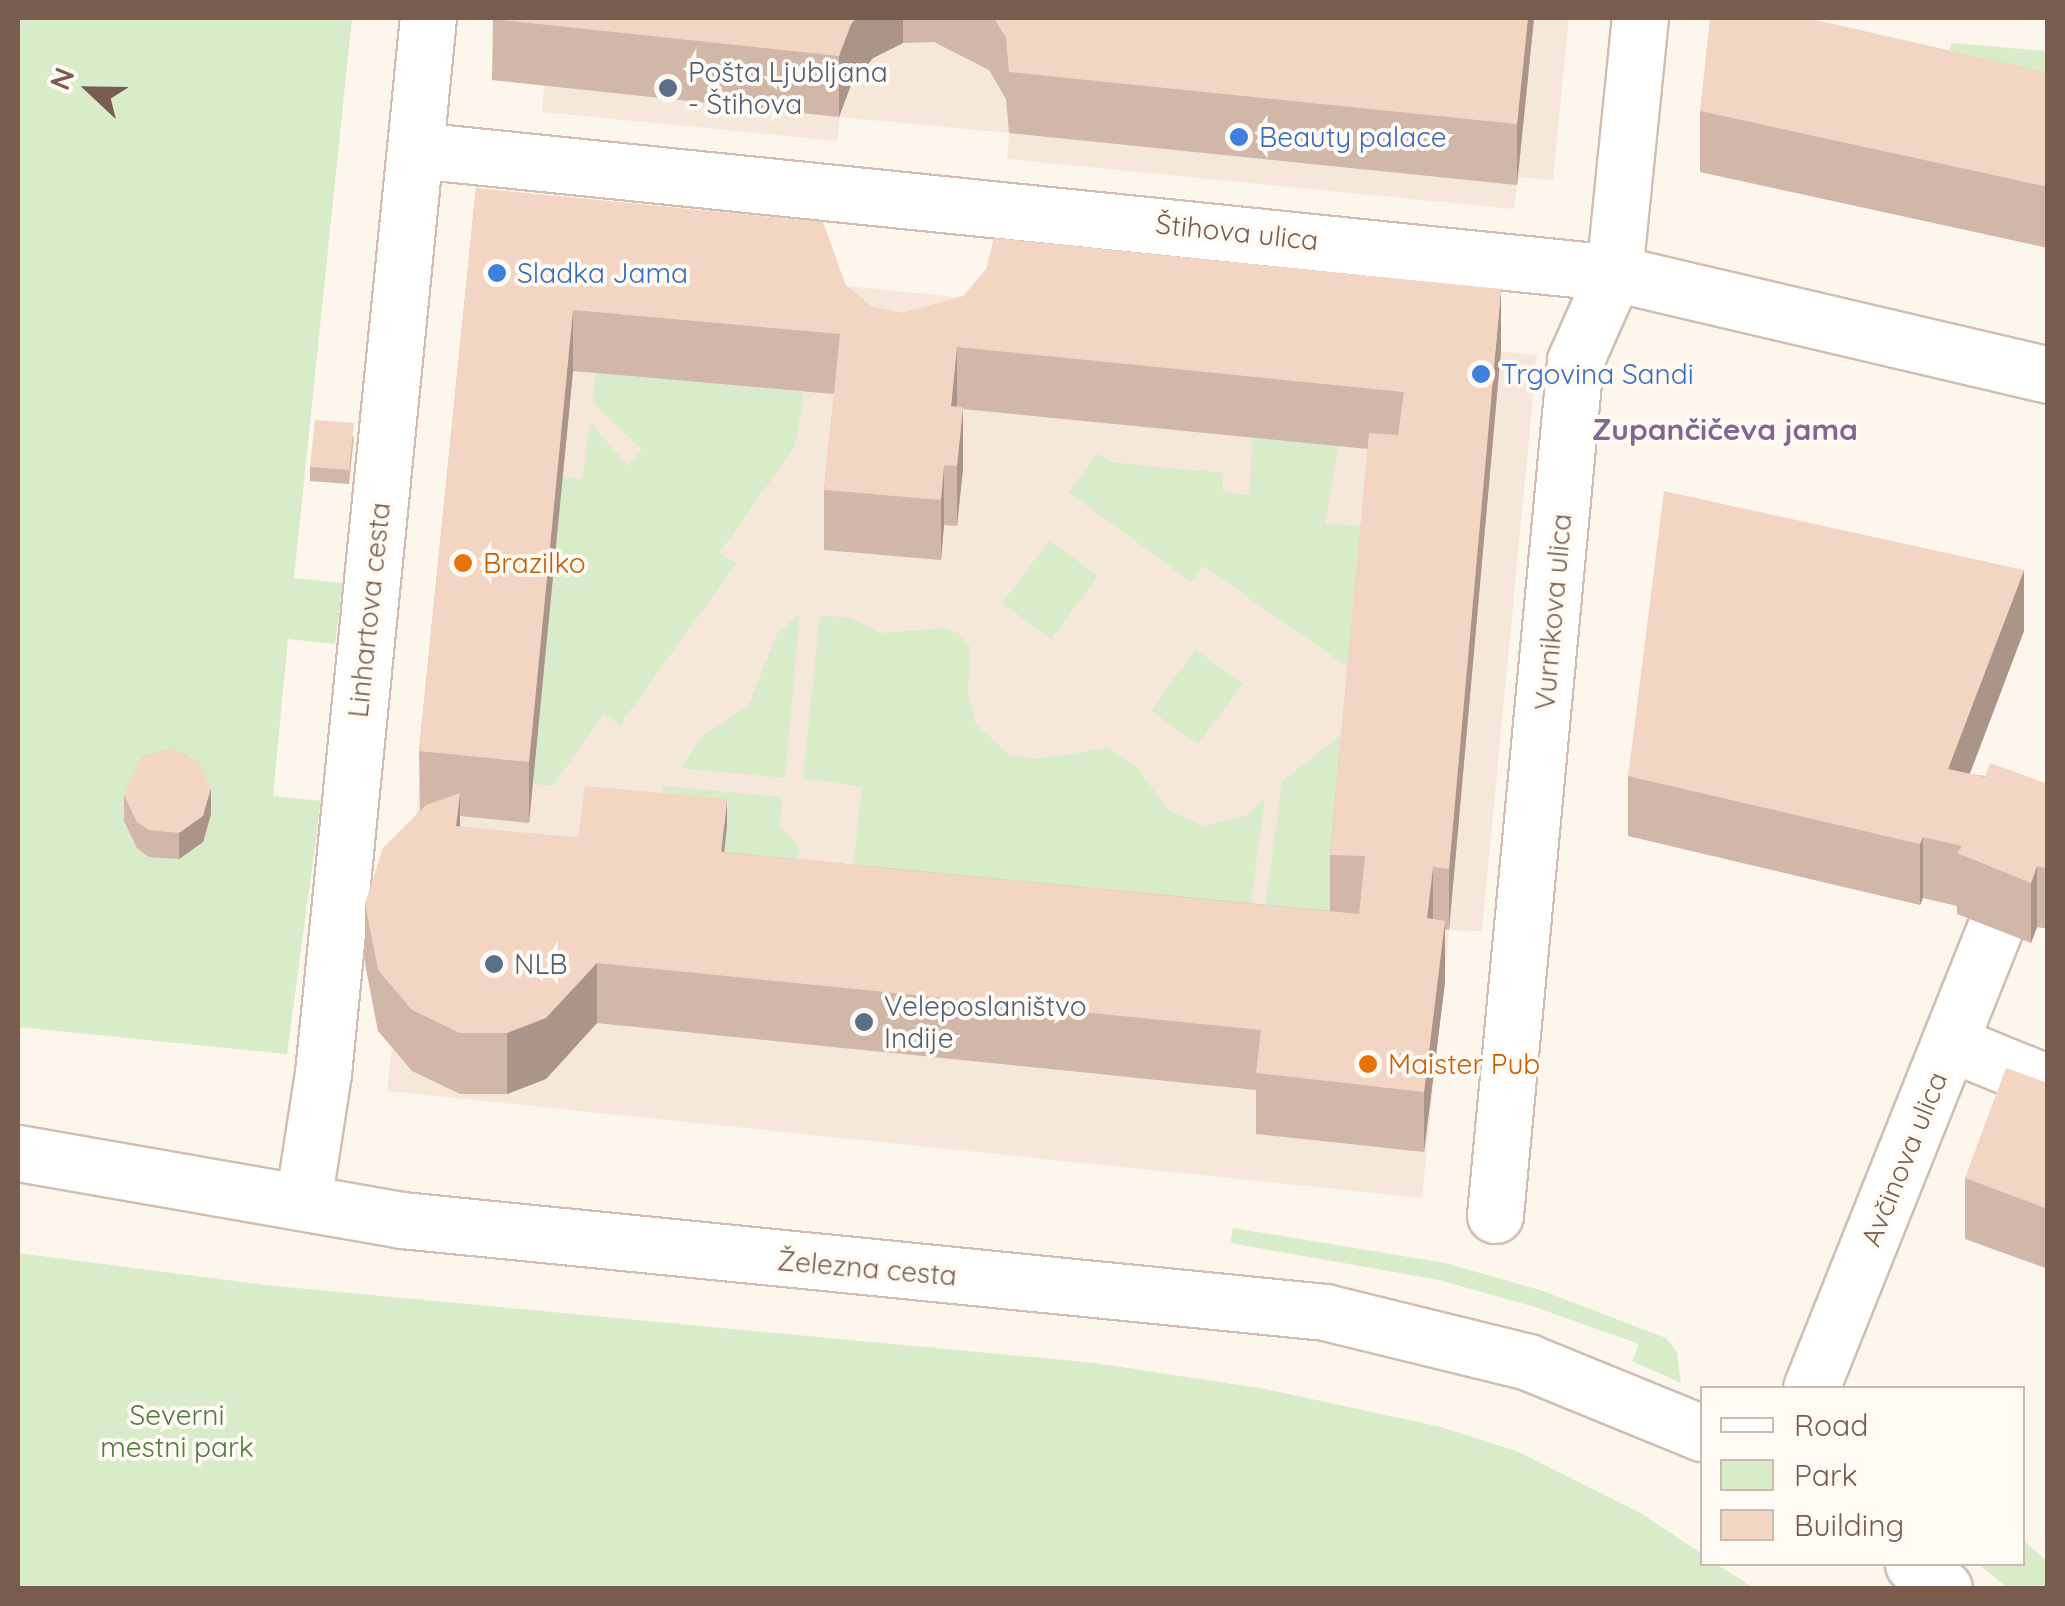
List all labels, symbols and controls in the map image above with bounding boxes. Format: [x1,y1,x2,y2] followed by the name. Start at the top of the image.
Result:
[40,40,140,140] north arrow
[688,55,888,121] place label: Pošta Ljubljana - Štihova
[42,62,82,95] text: N
[657,77,679,99] marker: Pošta Ljubljana - Štihova
[1259,120,1446,154] place label: Beauty palace
[1228,126,1250,148] marker: Beauty palace
[1154,207,1320,257] street label: Štihova ulica
[517,256,688,290] place label: Sladka Jama
[486,262,508,284] marker: Sladka Jama
[1501,357,1694,391] place label: Trgovina Sandi
[1470,363,1492,385] marker: Trgovina Sandi
[1592,411,1858,447] district label: Zupančičeva jama
[341,501,397,719] street label: Linhartova cesta
[1528,512,1578,712] street label: Vurnikova ulica
[483,546,586,580] place label: Brazilko
[452,552,474,574] marker: Brazilko
[514,947,568,981] place label: NLB
[483,953,505,975] marker: NLB
[884,989,1087,1055] place label: Veleposlaništvo Indije
[853,1011,875,1033] marker: Veleposlaništvo Indije
[1388,1047,1540,1081] place label: Maister Pub
[1357,1053,1379,1075] marker: Maister Pub
[1854,1067,1954,1251] street label: Avčinova ulica
[776,1243,958,1293] street label: Železna cesta
[1700,1386,2025,1566] legend
[100,1398,254,1464] park label: Severni mestni park
[1794,1406,1868,1444] text: Road
[1794,1456,1858,1494] text: Park
[1794,1506,1904,1544] text: Building

